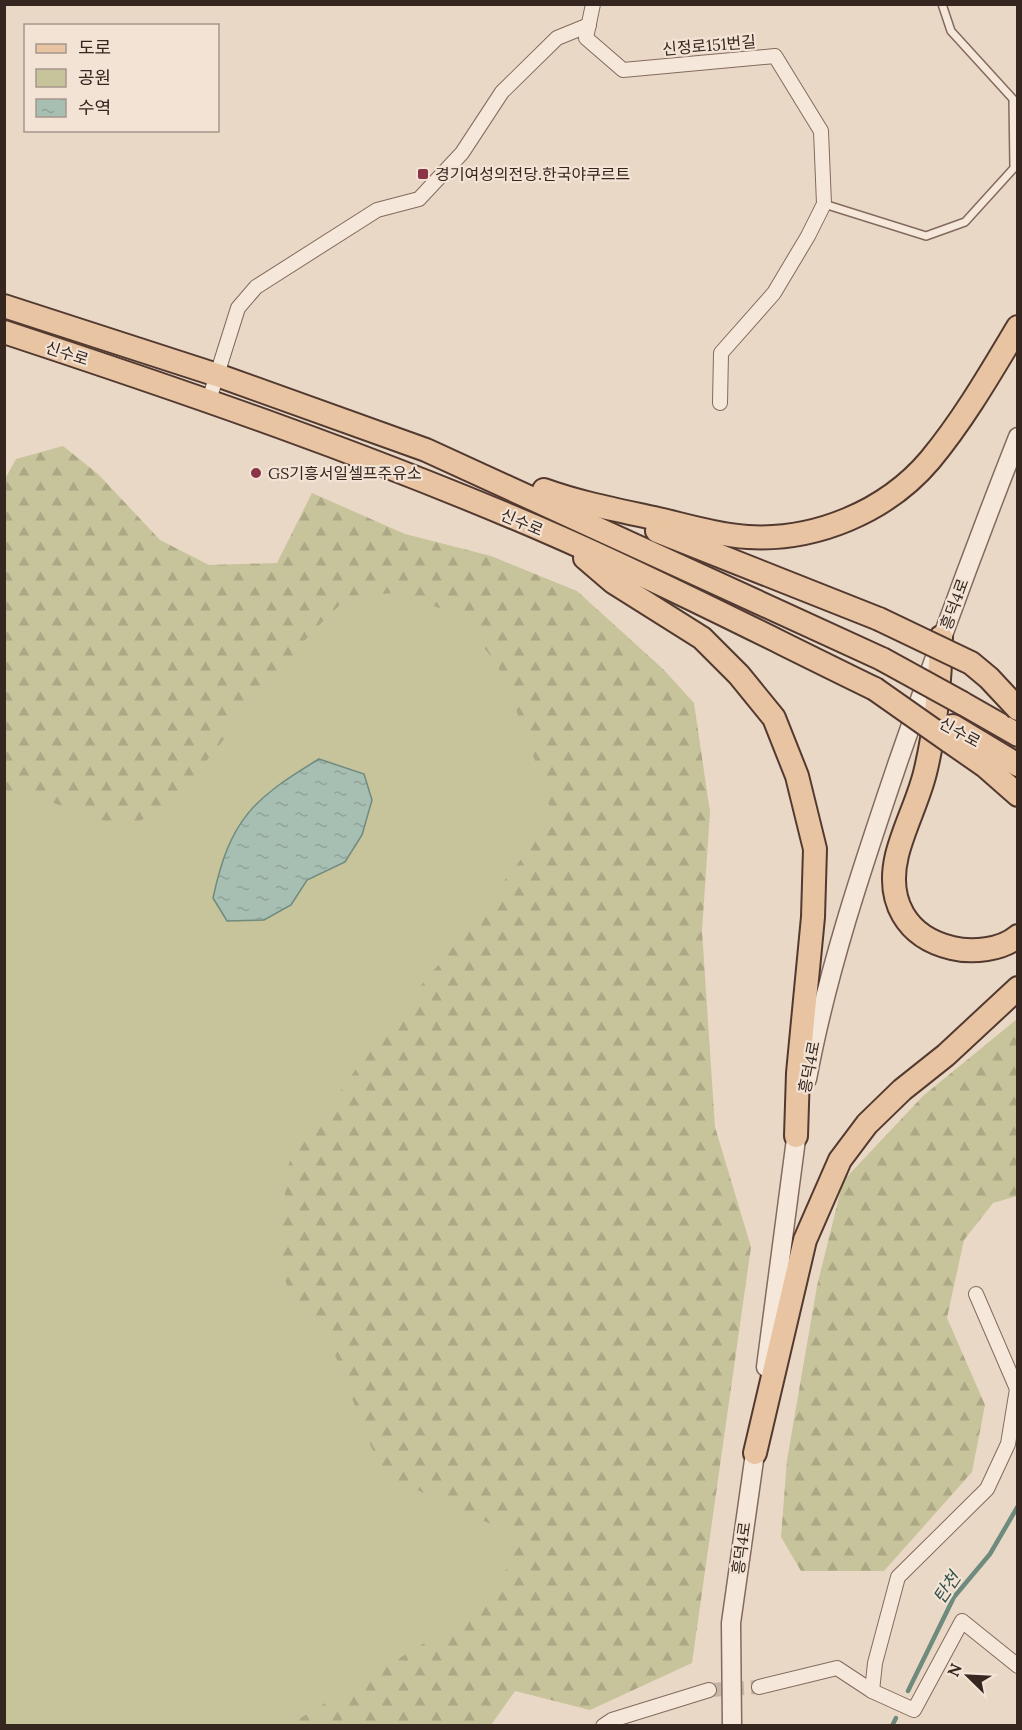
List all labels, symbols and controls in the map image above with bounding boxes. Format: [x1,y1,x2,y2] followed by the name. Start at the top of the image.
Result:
[24,24,219,132] legend
[661,31,757,59] street label: 신정로151번길
[78,36,111,59] text: 도로
[78,66,111,89] text: 공원
[78,96,111,119] text: 수역
[435,164,630,184] place label: 경기여성의전당.한국야쿠르트
[416,167,430,181] marker: 경기여성의전당.한국야쿠르트
[43,337,91,369] street label: 신수로
[268,463,422,483] place label: GS기흥서일셀프주유소
[249,466,263,480] marker: GS기흥서일셀프주유소
[498,504,546,540] street label: 신수로
[936,575,973,632] street label: 흥덕4로
[936,713,984,752] street label: 신수로
[794,1039,824,1095] street label: 흥덕4로
[727,1520,755,1576] street label: 흥덕4로
[928,1566,967,1608] water label: 탄천
[938,1646,998,1706] north arrow
[943,1660,966,1680] text: N

